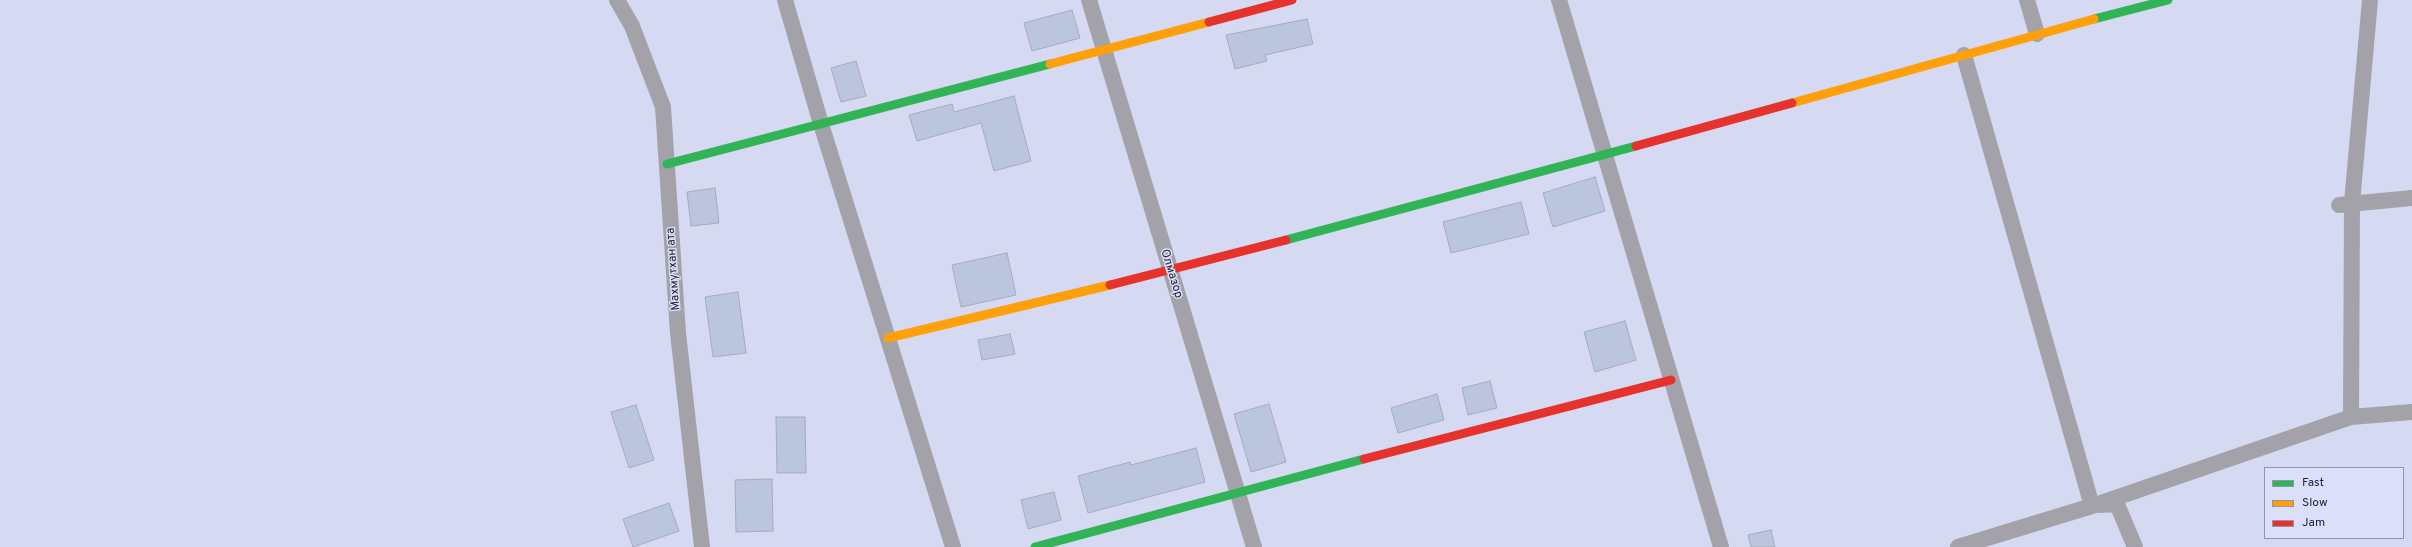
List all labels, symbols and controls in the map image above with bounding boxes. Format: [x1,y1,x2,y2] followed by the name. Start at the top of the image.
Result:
[664,227,684,311] street label: Махмутхан ата
[1157,248,1185,300] street label: Олмазор
[2264,467,2404,539] legend
[2302,475,2324,491] text: Fast
[2302,495,2328,511] text: Slow
[2302,515,2325,531] text: Jam

